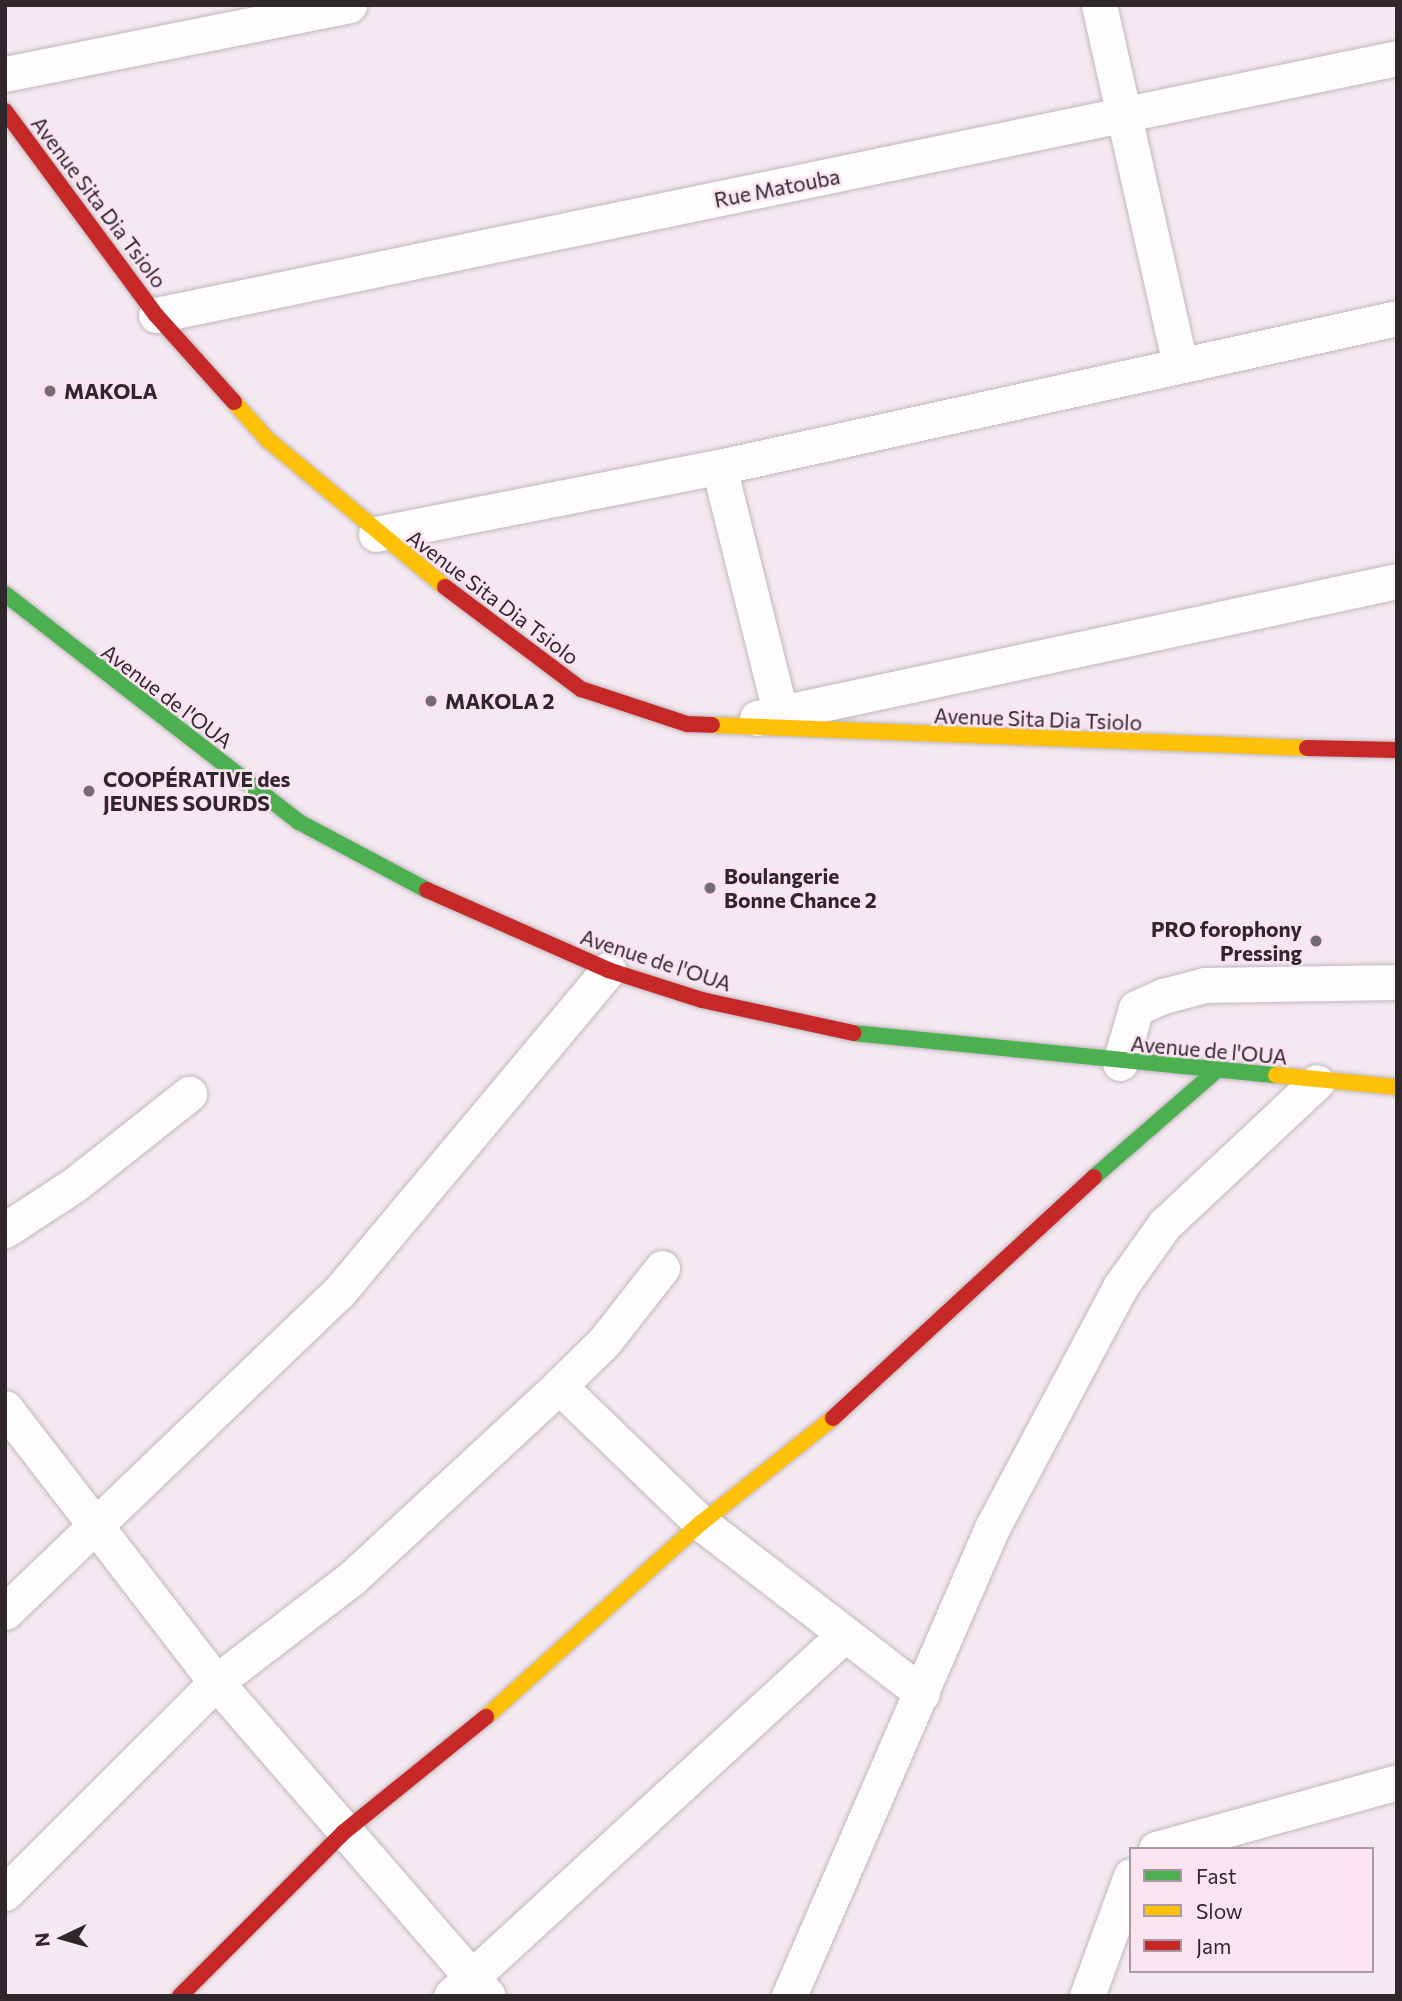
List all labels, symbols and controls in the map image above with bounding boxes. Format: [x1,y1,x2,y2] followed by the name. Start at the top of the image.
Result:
[26,111,172,293] street label: Avenue Sita Dia Tsiolo
[712,163,842,213] street label: Rue Matouba
[64,378,158,404] place label: MAKOLA
[42,383,58,399] marker: MAKOLA
[402,524,584,670] street label: Avenue Sita Dia Tsiolo
[97,639,237,753] street label: Avenue de l'OUA
[445,688,554,714] place label: MAKOLA 2
[423,693,439,709] marker: MAKOLA 2
[933,703,1143,735] street label: Avenue Sita Dia Tsiolo
[103,766,290,816] place label: COOPÉRATIVE des JEUNES SOURDS
[81,783,97,799] marker: COOPÉRATIVE des JEUNES SOURDS
[724,863,877,913] place label: Boulangerie Bonne Chance 2
[702,880,718,896] marker: Boulangerie Bonne Chance 2
[1151,916,1302,966] place label: PRO forophony Pressing
[577,924,735,996] street label: Avenue de l'OUA
[1308,933,1324,949] marker: PRO forophony Pressing
[1130,1031,1288,1069] street label: Avenue de l'OUA
[1129,1847,1374,1973] legend
[1196,1863,1237,1888] text: Fast
[1196,1898,1243,1923] text: Slow
[28,1903,98,1973] north arrow
[30,1932,54,1948] text: N
[1196,1933,1231,1958] text: Jam

